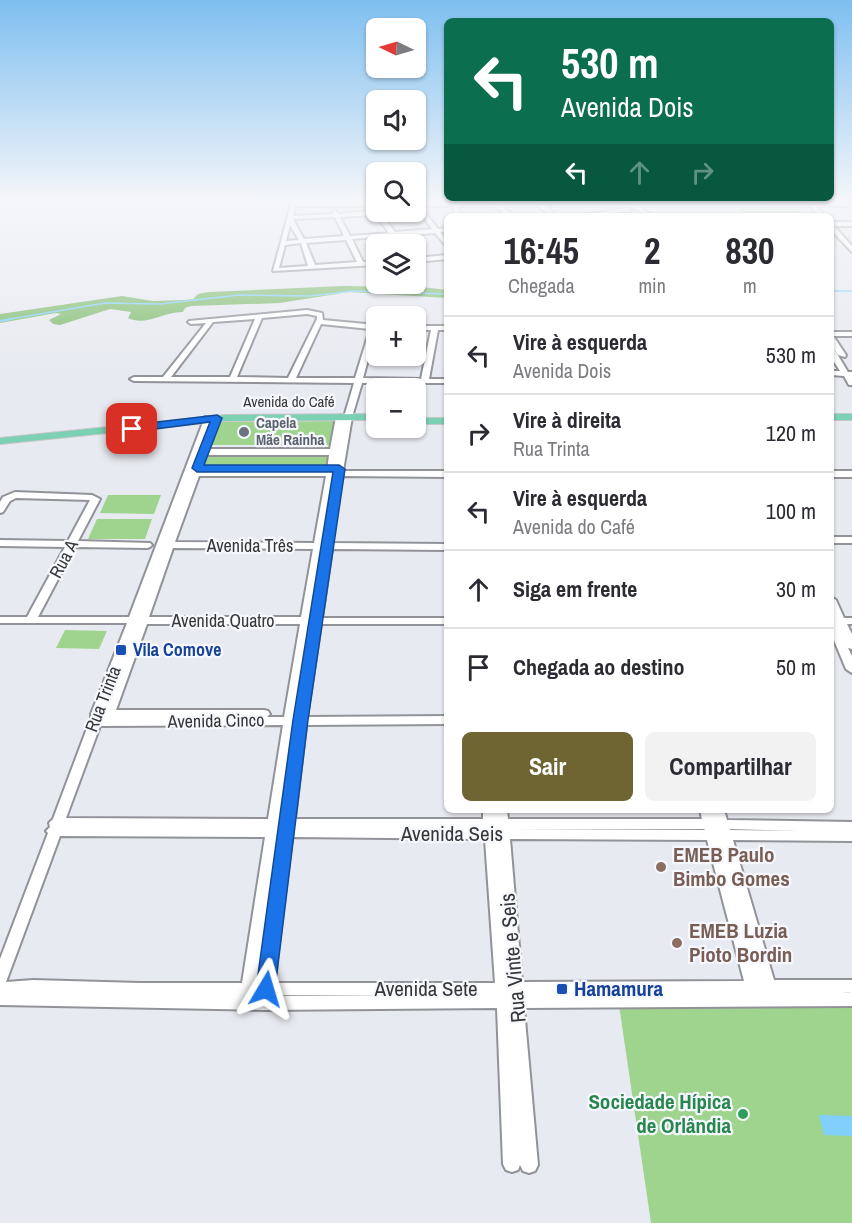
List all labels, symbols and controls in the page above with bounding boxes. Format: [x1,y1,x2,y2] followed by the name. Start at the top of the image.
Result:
[366,18,426,78] north arrow
[366,18,426,438] map controls
[561,35,659,91] text: 530 m
[462,42,540,120] icon: left
[561,89,694,125] text: Avenida Dois
[366,90,426,150] button: sound
[560,156,593,189] icon: left
[623,156,656,189] icon: ahead
[686,156,719,189] icon: right
[366,162,426,222] button: search
[503,227,579,275] text: 16:45
[644,227,660,275] text: 2
[725,227,775,275] text: 830
[366,234,426,294] button: layers
[508,272,575,299] text: Chegada
[638,272,666,299] text: min
[743,272,757,299] text: m
[366,306,426,366] button: +
[513,327,647,357] text: Vire à esquerda
[462,339,495,372] icon: left
[766,340,816,370] text: 530 m
[513,357,611,384] text: Avenida Dois
[366,378,426,438] button: −
[242,391,335,412] street label: Avenida do Café
[106,403,157,454] pin
[513,405,621,435] text: Vire à direita
[115,412,148,445] icon: arrive
[256,412,325,450] place label: Capela Mãe Rainha
[462,417,495,450] icon: right
[766,418,816,448] text: 120 m
[237,425,251,439] marker: Capela Mãe Rainha
[513,435,590,462] text: Rua Trinta
[513,483,647,513] text: Vire à esquerda
[462,495,495,528] icon: left
[766,496,816,526] text: 100 m
[513,513,635,540] text: Avenida do Café
[206,533,293,558] street label: Avenida Três
[43,535,84,582] street label: Rua A
[462,573,495,606] icon: ahead
[513,574,637,604] text: Siga em frente
[776,574,816,604] text: 30 m
[170,608,275,633] street label: Avenida Quatro
[133,637,221,662] place label: Vila Comove
[114,643,128,657] marker: Vila Comove
[462,651,495,684] icon: arrive
[513,652,684,682] text: Chegada ao destino
[776,652,816,682] text: 50 m
[79,662,127,735] street label: Rua Trinta
[166,707,264,734] street label: Avenida Cinco
[462,732,633,801] button: Sair
[645,732,816,801] button: Compartilhar
[400,819,503,848] street label: Avenida Seis
[673,840,790,893] place label: EMEB Paulo Bimbo Gomes
[654,860,668,874] marker: EMEB Paulo Bimbo Gomes
[492,892,533,1024] street label: Rua Vinte e Seis
[689,916,792,969] place label: EMEB Luzia Pioto Bordin
[670,936,684,950] marker: EMEB Luzia Pioto Bordin
[234,957,298,1021] position arrow
[373,974,478,1003] street label: Avenida Sete
[574,974,663,1003] place label: Hamamura
[555,982,569,996] marker: Hamamura
[588,1087,731,1140] place label: Sociedade Hípica de Orlândia
[736,1107,750,1121] marker: Sociedade Hípica de Orlândia

